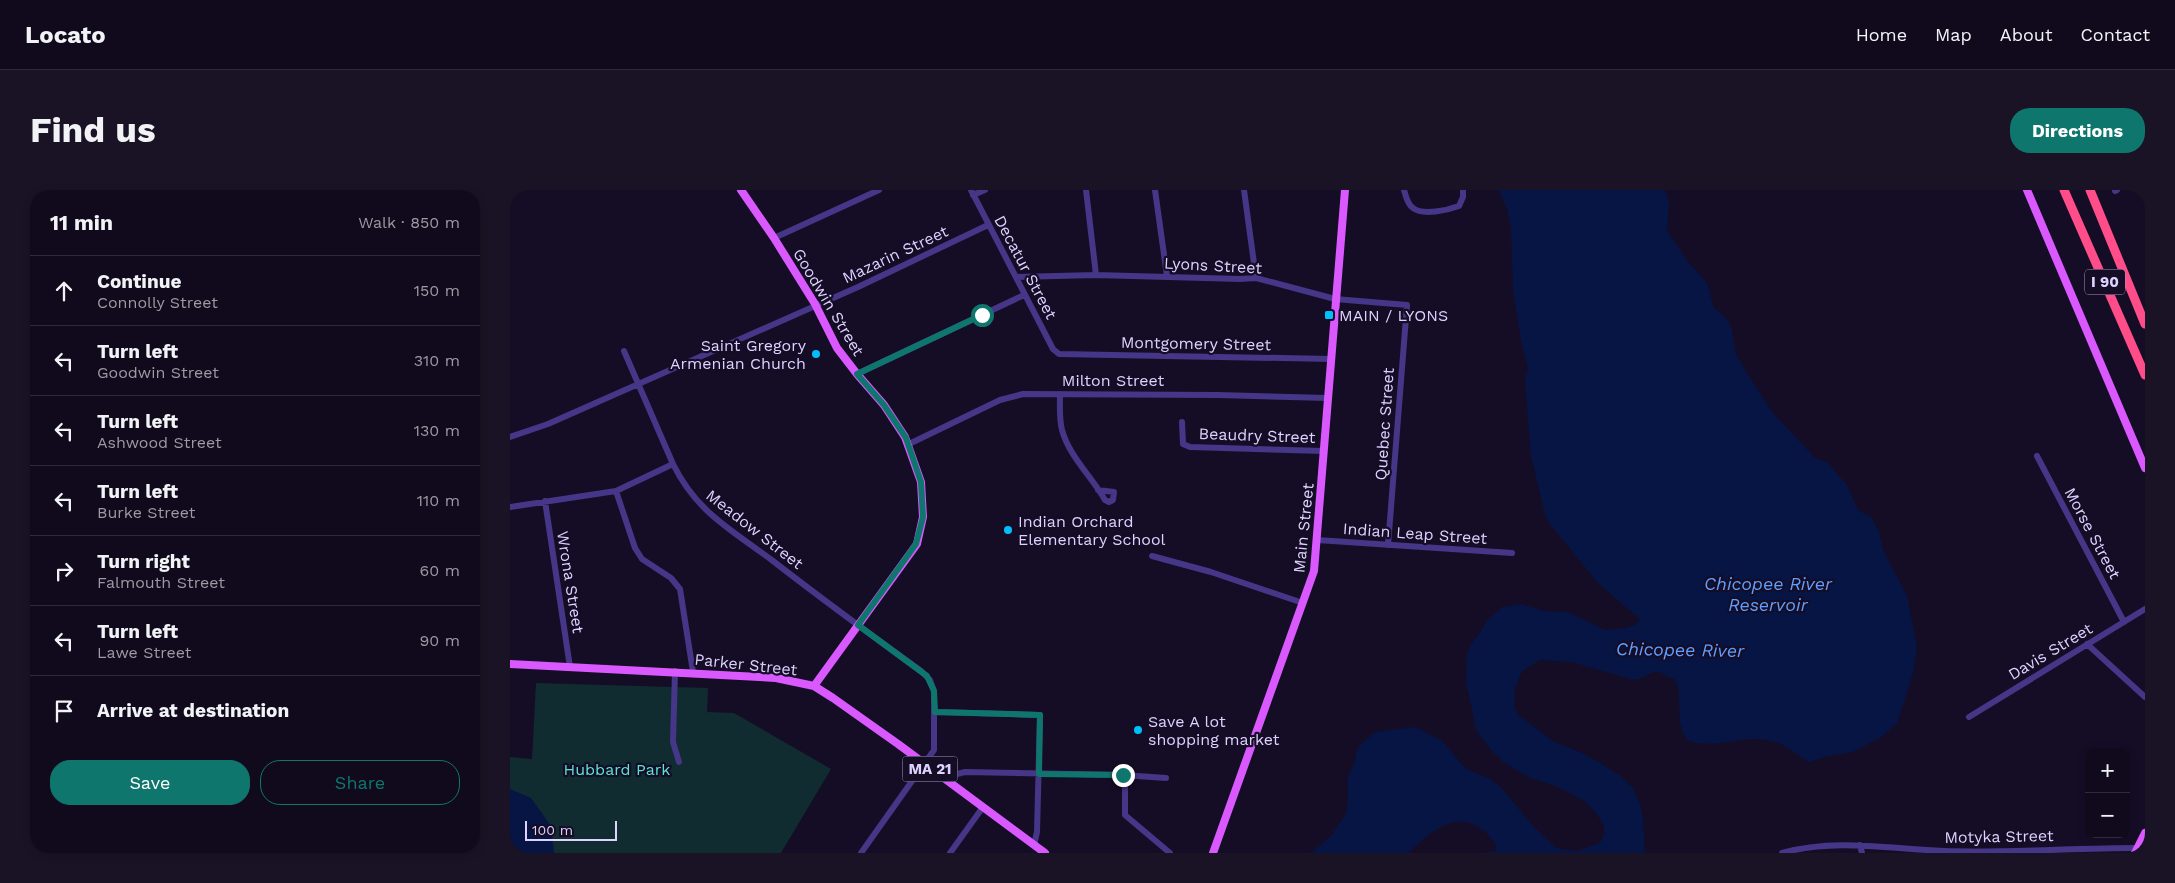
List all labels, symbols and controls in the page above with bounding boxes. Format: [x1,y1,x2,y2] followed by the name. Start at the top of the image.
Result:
[25,21,106,49] text: Locato
[1856,24,1907,45] text: Home
[1935,24,1972,45] text: Map
[2000,24,2052,45] text: About
[2080,24,2150,45] text: Contact
[2010,108,2145,153] button: Directions
[30,109,156,151] text: Find us
[50,210,113,235] text: 11 min
[990,212,1061,323] street label: Decatur Street
[358,213,460,232] text: Walk · 850 m
[839,222,951,287] street label: Mazarin Street
[789,245,868,360] street label: Goodwin Street
[1164,253,1263,278] street label: Lyons Street
[97,270,181,293] text: Continue
[2085,270,2125,294] road number: I 90
[50,277,78,305] icon: ahead
[414,281,460,300] text: 150 m
[97,293,218,312] text: Connolly Street
[971,304,994,327] route start
[1339,306,1448,325] place label: MAIN / LYONS
[1323,309,1335,321] marker: MAIN / LYONS
[1121,333,1272,354] street label: Montgomery Street
[670,336,807,373] place label: Saint Gregory Armenian Church
[97,340,178,363] text: Turn left
[50,347,78,375] icon: left
[810,348,822,360] marker: Saint Gregory Armenian Church
[414,351,460,370] text: 310 m
[97,363,219,382] text: Goodwin Street
[1371,367,1398,481] street label: Quebec Street
[1062,371,1164,390] street label: Milton Street
[97,410,178,433] text: Turn left
[50,417,78,445] icon: left
[414,421,460,440] text: 130 m
[1198,424,1316,447] street label: Beaudry Street
[97,433,222,452] text: Ashwood Street
[97,480,178,503] text: Turn left
[1289,482,1318,574] street label: Main Street
[2061,484,2125,582] street label: Morse Street
[702,486,807,573] street label: Meadow Street
[50,487,78,515] icon: left
[417,491,460,510] text: 110 m
[97,503,195,522] text: Burke Street
[1018,512,1166,549] place label: Indian Orchard Elementary School
[1342,519,1488,548] street label: Indian Leap Street
[1002,524,1014,536] marker: Indian Orchard Elementary School
[553,530,588,635] street label: Wrona Street
[97,550,190,573] text: Turn right
[50,557,78,585] icon: right
[420,561,460,580] text: 60 m
[97,573,225,592] text: Falmouth Street
[1704,573,1833,615] water label: Chicopee River Reservoir
[2005,619,2096,684] street label: Davis Street
[97,620,178,643] text: Turn left
[50,627,78,655] icon: left
[419,631,460,650] text: 90 m
[1616,638,1745,661] water label: Chicopee River
[97,643,191,662] text: Lawe Street
[694,650,799,679] street label: Parker Street
[50,697,78,725] icon: arrive
[97,699,289,722] text: Arrive at destination
[1148,712,1280,749] place label: Save A lot shopping market
[1132,724,1144,736] marker: Save A lot shopping market
[2085,748,2130,838] map controls
[2085,748,2130,793] button: +
[902,756,958,782] road number: MA 21
[50,760,250,805] button: Save
[260,760,460,805] button: Share
[564,760,670,779] park label: Hubbard Park
[1112,764,1135,787] route end
[2085,793,2130,838] button: −
[525,818,618,841] scale bar
[532,822,573,838] text: 100 m
[1944,826,2054,847] street label: Motyka Street

